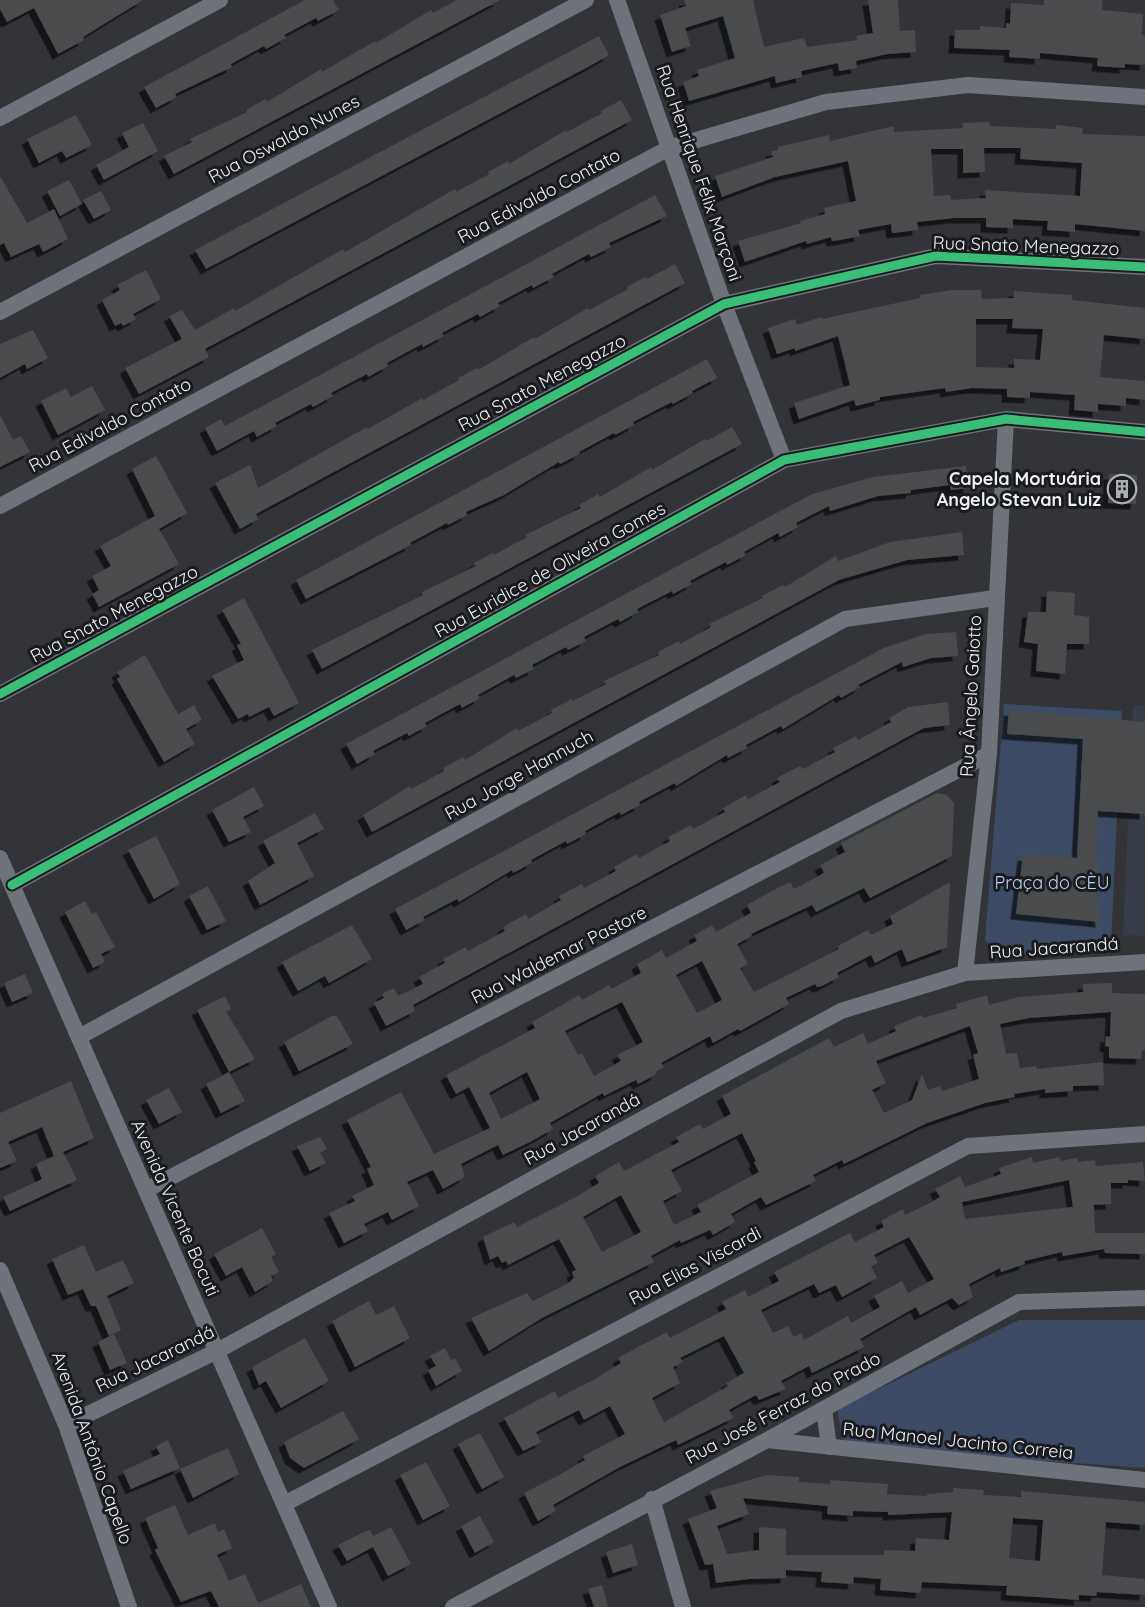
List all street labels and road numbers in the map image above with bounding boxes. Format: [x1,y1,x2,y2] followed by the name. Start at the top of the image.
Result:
[652,62,747,284] street label: Rua Henrique Félix Marçoni
[204,89,363,188] street label: Rua Oswaldo Nunes
[454,143,624,248] street label: Rua Edivaldo Contato
[932,231,1120,260] street label: Rua Snato Menegazzo
[454,329,630,437] street label: Rua Snato Menegazzo
[25,372,195,477] street label: Rua Edivaldo Contato
[430,496,669,643] street label: Rua Euridice de Oliveira Gomes
[26,560,202,668] street label: Rua Snato Menegazzo
[955,614,986,778] street label: Rua Ângelo Gaiotto
[441,724,597,825] street label: Rua Jorge Hannuch
[467,900,650,1009] street label: Rua Waldemar Pastore
[989,932,1119,963] street label: Rua Jacarandá
[520,1087,644,1170] street label: Rua Jacarandá
[126,1116,225,1300] street label: Avenida Vicente Bocuti
[625,1221,765,1310] street label: Rua Elias Viscardi
[92,1320,218,1397] street label: Rua Jacarandá
[681,1346,884,1469] street label: Rua José Ferraz do Prado
[47,1348,138,1547] street label: Avenida Antônio Capello
[842,1417,1075,1464] street label: Rua Manoel Jacinto Correia

